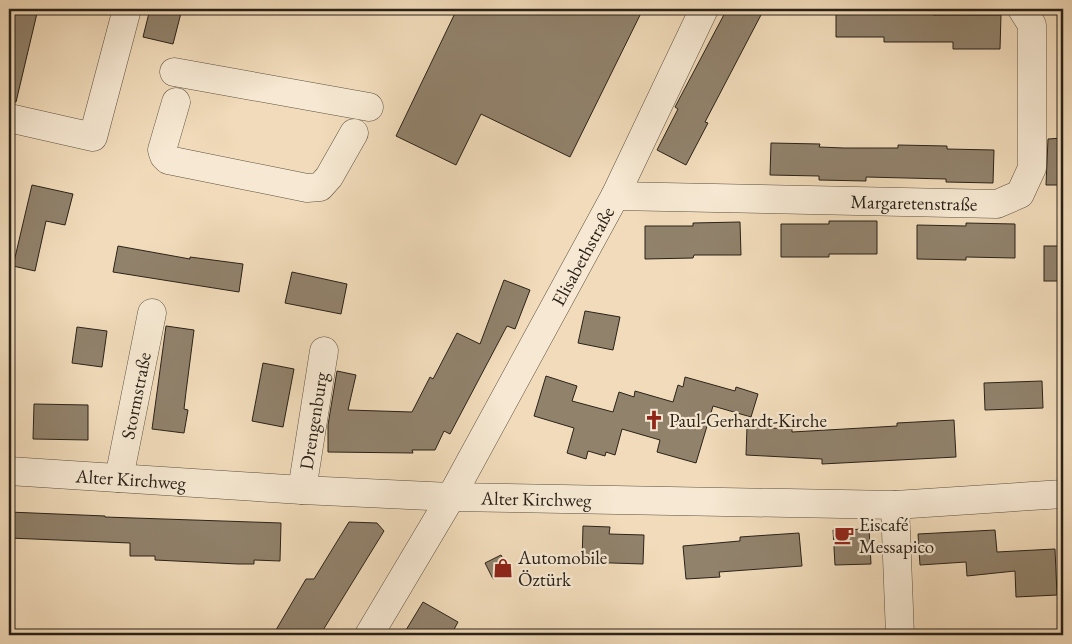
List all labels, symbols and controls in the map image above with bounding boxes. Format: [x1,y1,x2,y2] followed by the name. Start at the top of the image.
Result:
[850,189,978,217] street label: Margaretenstraße
[546,202,620,310] street label: Elisabethstraße
[115,350,157,442] street label: Stormstraße
[293,370,334,471] street label: Drengenburg
[669,408,827,433] place label: Paul-Gerhardt-Kirche
[643,409,665,431] church icon: Paul-Gerhardt-Kirche
[74,463,187,495] street label: Alter Kirchweg
[480,486,592,513] street label: Alter Kirchweg
[859,512,934,559] place label: Eiscafé Messapico
[833,524,855,546] cafe icon: Eiscafé Messapico
[517,545,607,592] place label: Automobile Öztürk
[492,557,514,579] shop icon: Automobile Öztürk

